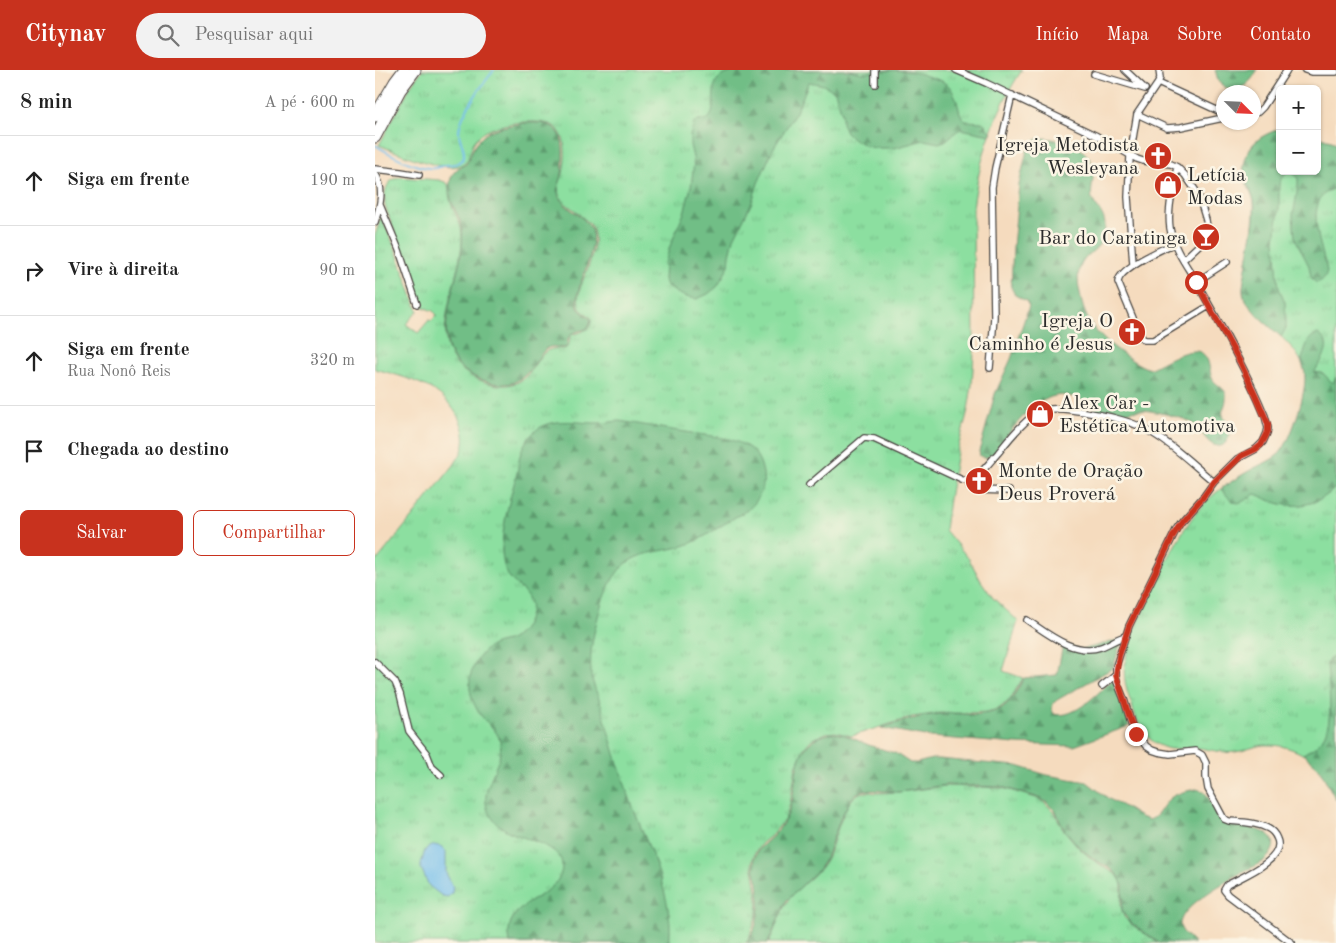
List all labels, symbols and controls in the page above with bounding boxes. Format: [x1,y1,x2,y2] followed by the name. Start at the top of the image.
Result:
[136,13,486,58] search box
[154,21,182,49] icon: search
[25,23,106,47] text: Citynav
[194,26,313,45] text: Pesquisar aqui
[1035,26,1079,44] text: Início
[1107,26,1149,44] text: Mapa
[1177,26,1222,44] text: Sobre
[1250,26,1311,44] text: Contato
[1216,85,1261,130] north arrow
[1276,85,1321,175] map controls
[1276,85,1321,130] button: +
[20,92,73,113] text: 8 min
[264,95,355,111] text: A pé · 600 m
[1276,130,1321,175] button: −
[997,136,1139,179] place label: Igreja Metodista Wesleyana
[1143,141,1173,171] church icon: Igreja Metodista Wesleyana
[1187,166,1246,209] place label: Letícia Modas
[20,167,48,195] icon: ahead
[1153,170,1183,200] shop icon: Letícia Modas
[67,171,190,190] text: Siga em frente
[310,173,355,189] text: 190 m
[1191,222,1221,252] bar icon: Bar do Caratinga
[1038,229,1187,249] place label: Bar do Caratinga
[20,257,48,285] icon: right
[67,261,179,280] text: Vire à direita
[319,263,355,279] text: 90 m
[1185,271,1208,294] route start
[968,312,1113,355] place label: Igreja O Caminho é Jesus
[1117,317,1147,347] church icon: Igreja O Caminho é Jesus
[67,341,190,360] text: Siga em frente
[20,347,48,375] icon: ahead
[310,353,355,369] text: 320 m
[67,364,171,380] text: Rua Nonô Reis
[1059,394,1235,437] place label: Alex Car - Estética Automotiva
[1025,399,1055,429] shop icon: Alex Car - Estética Automotiva
[20,437,48,465] icon: arrive
[67,441,229,460] text: Chegada ao destino
[998,462,1143,505] place label: Monte de Oração Deus Proverá
[964,466,994,496] church icon: Monte de Oração Deus Proverá
[20,510,183,556] button: Salvar
[193,510,355,556] button: Compartilhar
[1125,723,1148,746] route end

